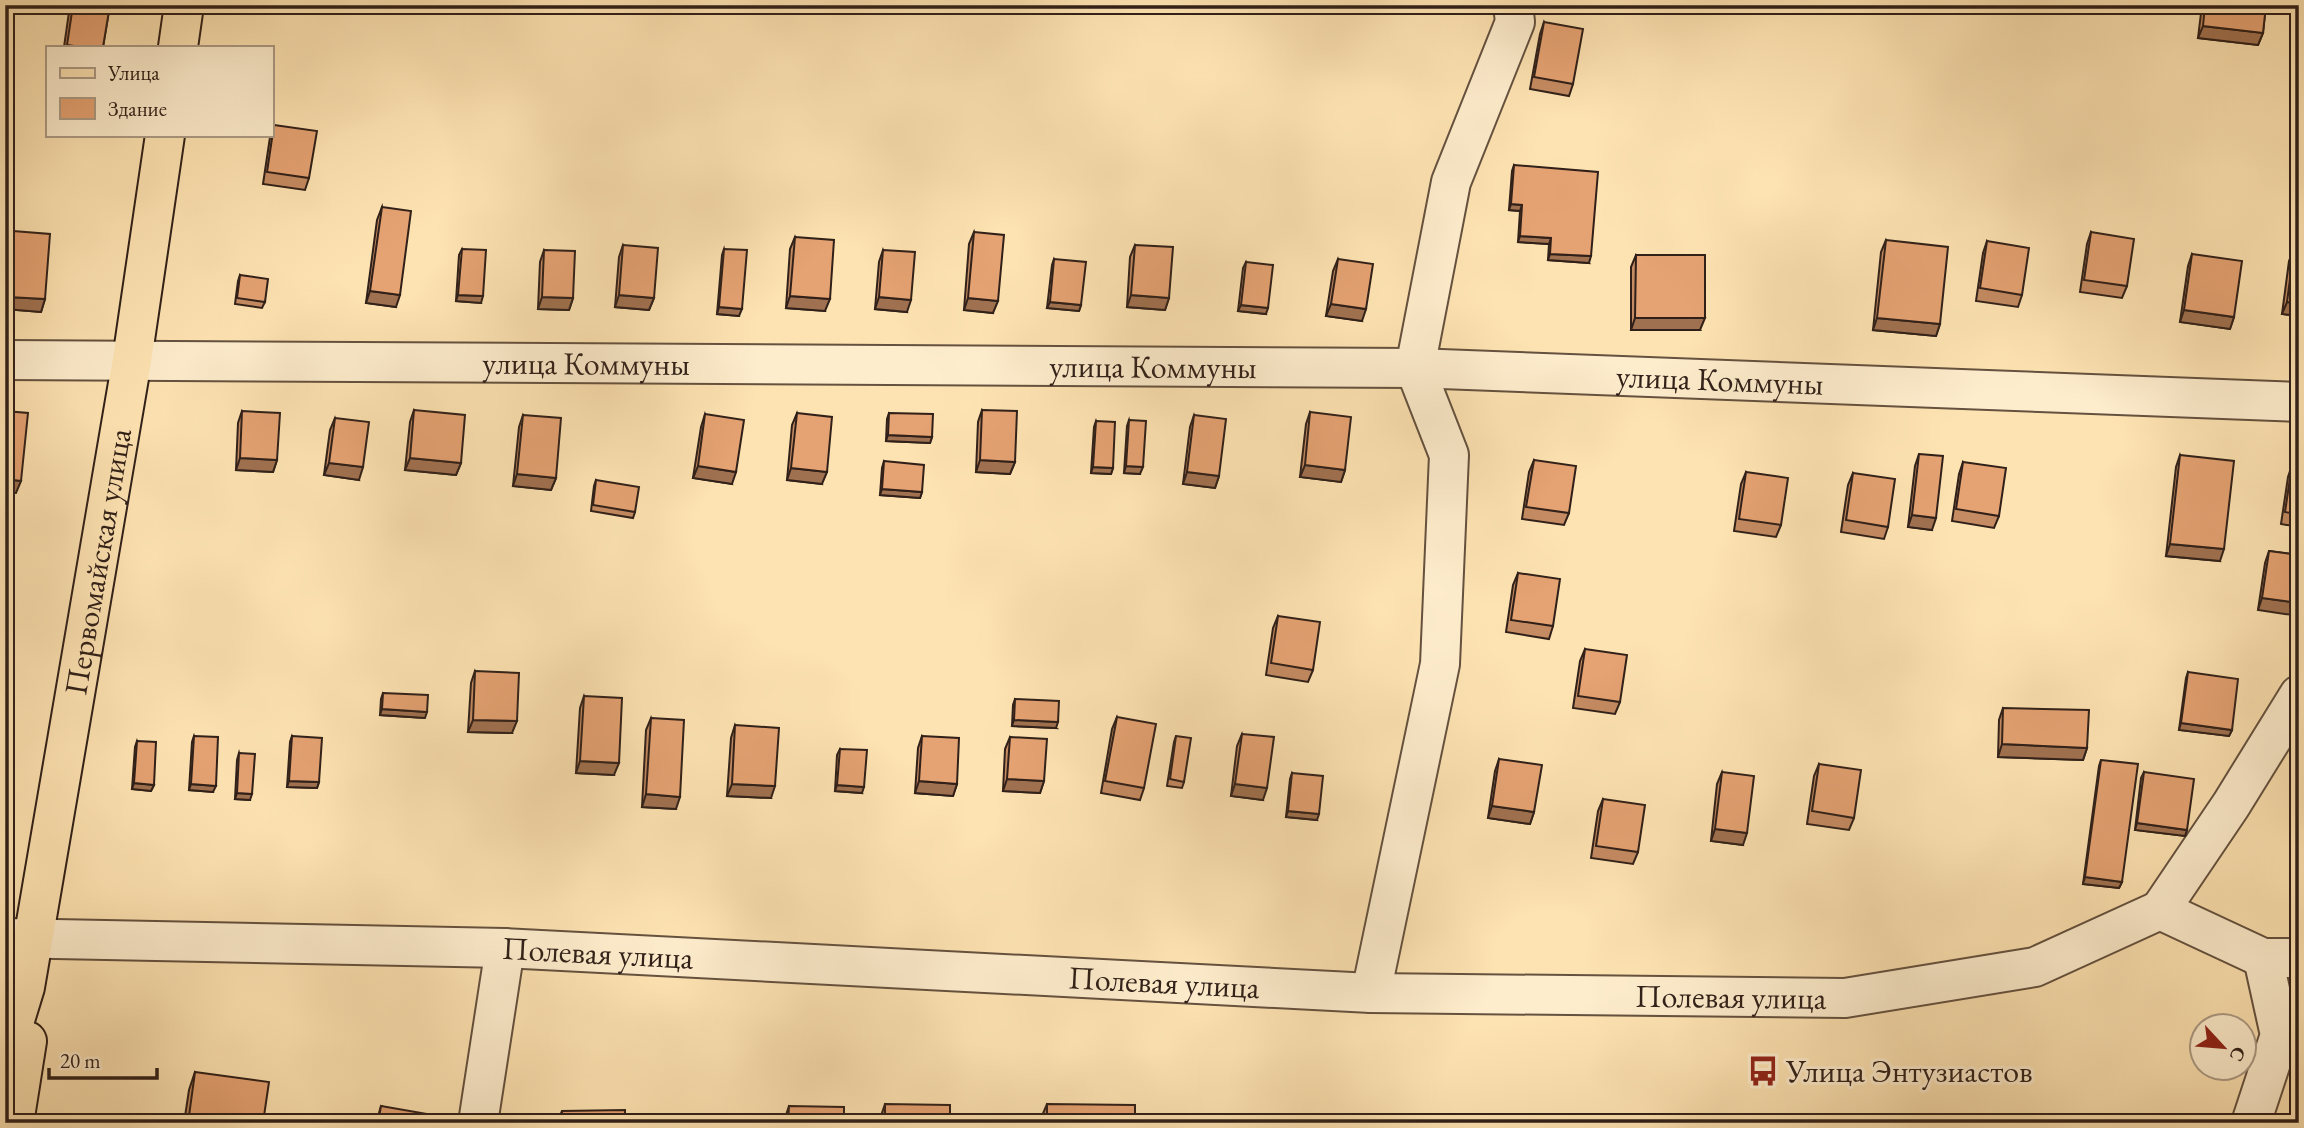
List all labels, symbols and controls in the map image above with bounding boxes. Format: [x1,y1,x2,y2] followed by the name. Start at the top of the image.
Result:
[46,46,273,136] legend
[107,59,160,86] text: Улица
[108,95,167,122] text: Здание
[482,342,690,385] street label: улица Коммуны
[1049,345,1257,388] street label: улица Коммуны
[1615,355,1824,405] street label: улица Коммуны
[54,425,141,698] street label: Первомайская улица
[501,927,695,979] street label: Полевая улица
[1067,956,1261,1008] street label: Полевая улица
[1635,975,1827,1019] street label: Полевая улица
[2188,1012,2258,1082] north arrow
[49,1037,158,1081] scale bar
[2224,1043,2252,1066] text: С
[60,1047,101,1074] text: 20 m
[1785,1050,2033,1092] place label: Улица Энтузиастов
[1746,1054,1780,1088] bus stop icon: Улица Энтузиастов

